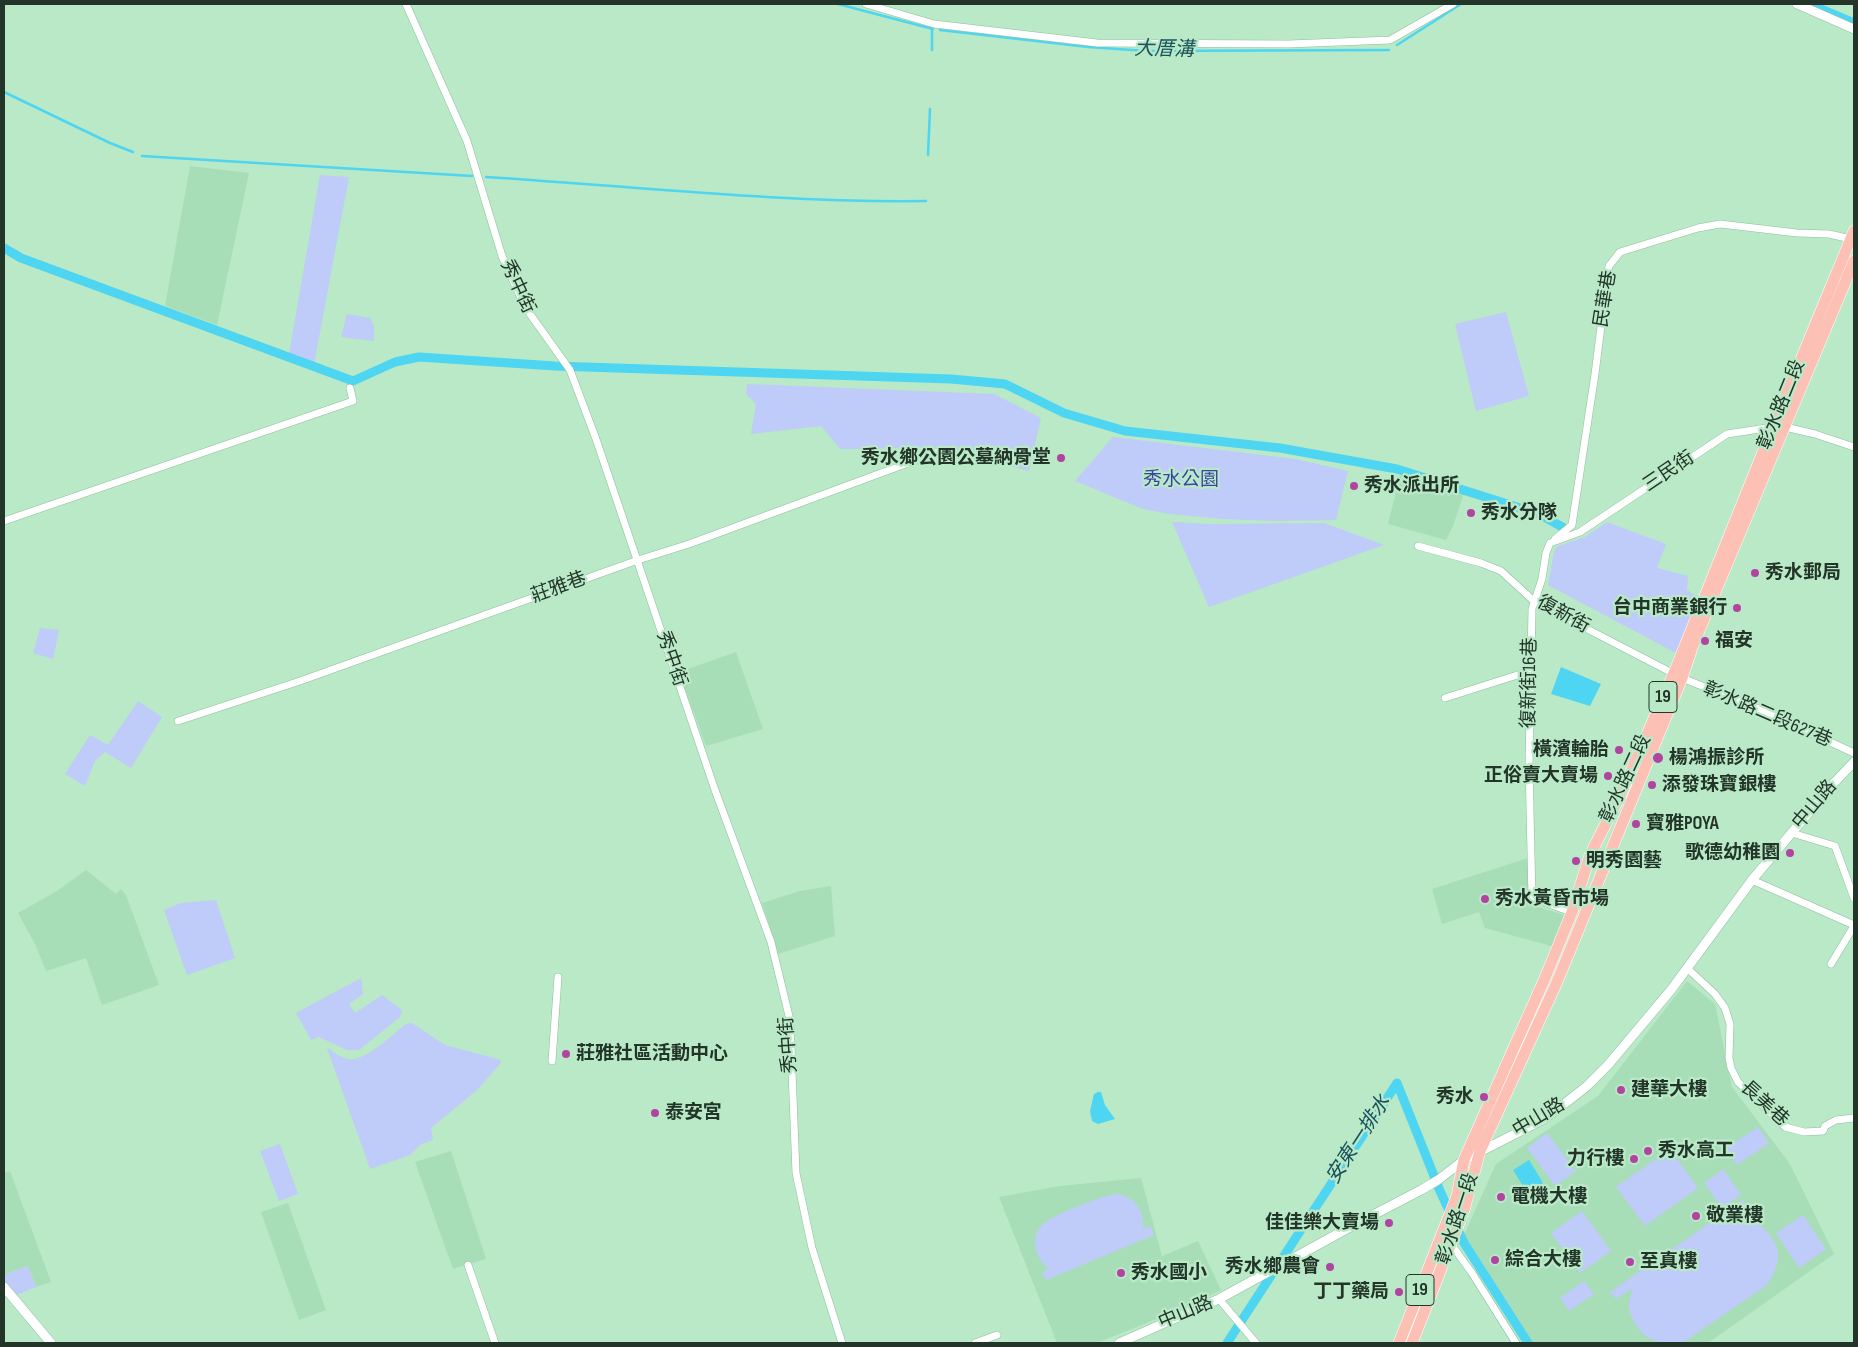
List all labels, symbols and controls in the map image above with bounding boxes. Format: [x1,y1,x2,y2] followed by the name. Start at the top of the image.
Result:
[1134,37,1194,63] water label: 大厝溝
[495,256,539,318] street label: 秀中街
[1590,269,1622,329] street label: 民華巷
[1754,357,1810,453] street label: 彰水路二段
[861,447,1051,469] place label: 秀水鄉公園公墓納骨堂
[1639,447,1699,497] street label: 三民街
[1055,452,1067,464] marker: 秀水鄉公園公墓納骨堂
[1143,469,1219,491] park label: 秀水公園
[1364,475,1459,497] place label: 秀水派出所
[1348,480,1360,492] marker: 秀水派出所
[1481,502,1557,524] place label: 秀水分隊
[1465,507,1477,519] marker: 秀水分隊
[1765,562,1841,584] place label: 秀水郵局
[1749,567,1761,579] marker: 秀水郵局
[528,568,590,608] street label: 莊雅巷
[1533,591,1593,639] street label: 復新街
[1613,597,1727,619] place label: 台中商業銀行
[1731,602,1743,614] marker: 台中商業銀行
[651,628,691,690] street label: 秀中街
[1715,630,1753,652] place label: 福安
[1699,635,1711,647] marker: 福安
[1518,637,1542,729] street label: 復新街16巷
[1699,678,1835,752] street label: 彰水路二段627巷
[1649,682,1677,712] road number: 19
[1596,731,1656,827] street label: 彰水路二段
[1533,739,1609,761] place label: 橫濱輪胎
[1613,744,1625,756] marker: 橫濱輪胎
[1669,747,1764,769] place label: 楊鴻振診所
[1651,751,1665,765] marker: 楊鴻振診所
[1484,765,1598,787] place label: 正俗賣大賣場
[1602,770,1614,782] marker: 正俗賣大賣場
[1662,774,1776,796] place label: 添發珠寶銀樓
[1788,776,1842,834] street label: 中山路
[1646,779,1658,791] marker: 添發珠寶銀樓
[1646,813,1719,835] place label: 寶雅POYA
[1630,818,1642,830] marker: 寶雅POYA
[1685,842,1780,864] place label: 歌德幼稚園
[1784,847,1796,859] marker: 歌德幼稚園
[1586,850,1662,872] place label: 明秀園藝
[1570,855,1582,867] marker: 明秀園藝
[1495,888,1609,910] place label: 秀水黃昏市場
[1479,893,1491,905] marker: 秀水黃昏市場
[776,1016,802,1074] street label: 秀中街
[576,1043,728,1065] place label: 莊雅社區活動中心
[560,1048,572,1060] marker: 莊雅社區活動中心
[1735,1076,1793,1132] street label: 長美巷
[1631,1079,1707,1101] place label: 建華大樓
[1615,1084,1627,1096] marker: 建華大樓
[1436,1086,1474,1108] place label: 秀水
[1478,1091,1490,1103] marker: 秀水
[1322,1092,1396,1188] water label: 安東一排水
[1509,1094,1569,1142] street label: 中山路
[665,1102,722,1124] place label: 泰安宮
[649,1107,661,1119] marker: 泰安宮
[1658,1140,1734,1162] place label: 秀水高工
[1642,1145,1654,1157] marker: 秀水高工
[1567,1148,1624,1170] place label: 力行樓
[1628,1153,1640,1165] marker: 力行樓
[1432,1170,1484,1268] street label: 彰水路一段
[1511,1186,1587,1208] place label: 電機大樓
[1495,1191,1507,1203] marker: 電機大樓
[1706,1205,1763,1227] place label: 敬業樓
[1690,1210,1702,1222] marker: 敬業樓
[1265,1212,1379,1234] place label: 佳佳樂大賣場
[1383,1217,1395,1229] marker: 佳佳樂大賣場
[1505,1249,1581,1271] place label: 綜合大樓
[1640,1251,1697,1273] place label: 至真樓
[1489,1254,1501,1266] marker: 綜合大樓
[1225,1256,1320,1278] place label: 秀水鄉農會
[1624,1256,1636,1268] marker: 至真樓
[1324,1261,1336,1273] marker: 秀水鄉農會
[1131,1262,1207,1284] place label: 秀水國小
[1115,1267,1127,1279] marker: 秀水國小
[1406,1274,1434,1306] road number: 19
[1313,1281,1389,1303] place label: 丁丁藥局
[1393,1286,1405,1298] marker: 丁丁藥局
[1155,1291,1217,1335] street label: 中山路

